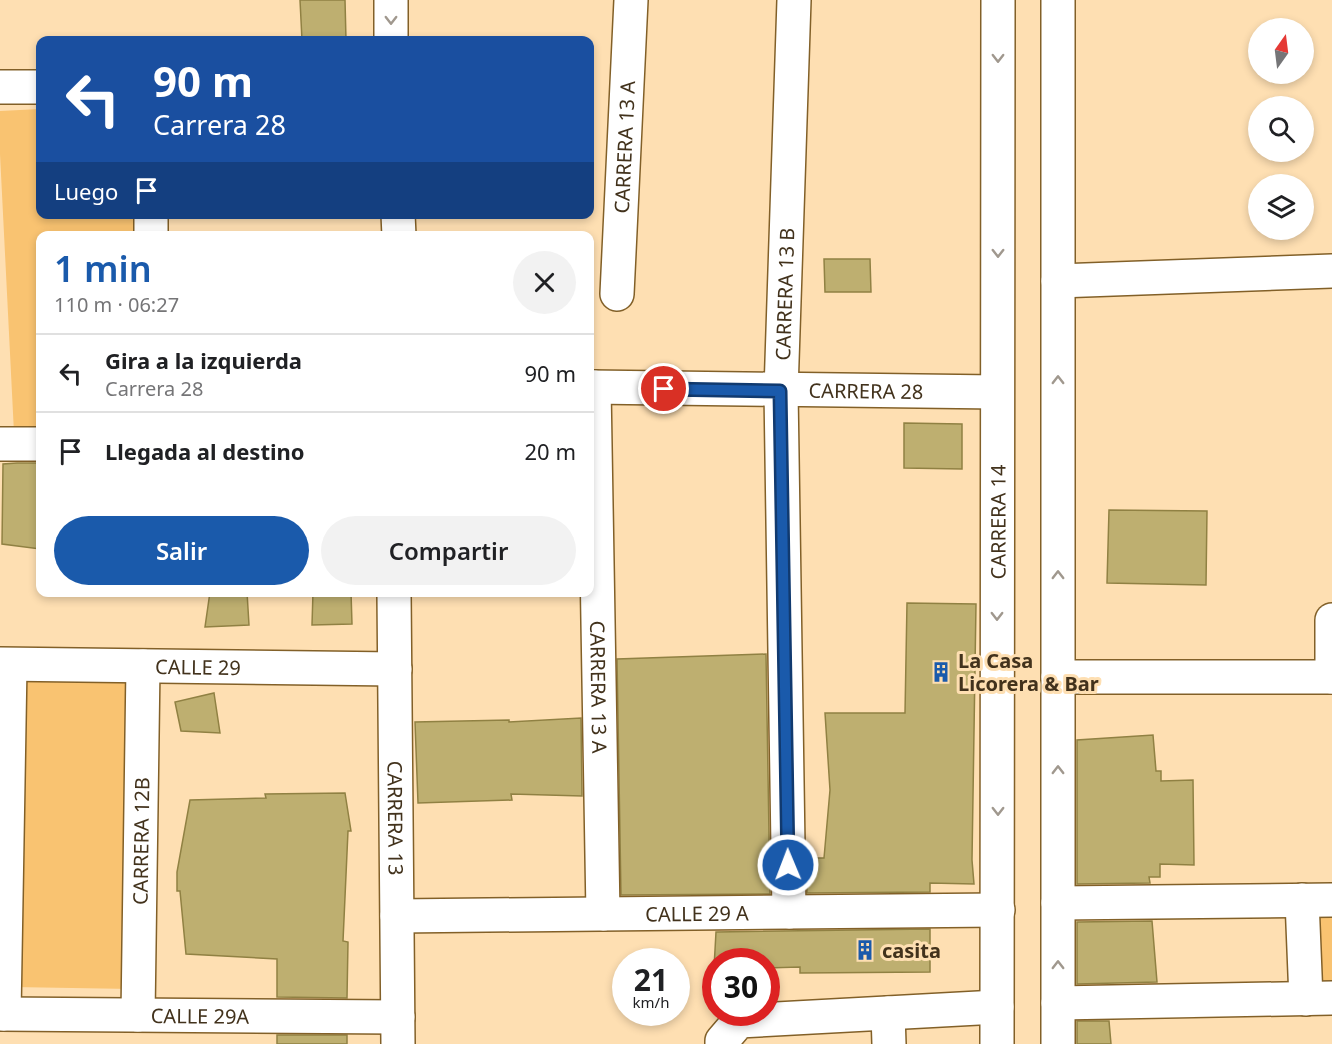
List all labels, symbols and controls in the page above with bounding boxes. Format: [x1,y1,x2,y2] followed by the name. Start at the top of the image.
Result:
[385,16,397,25] one-way arrow
[1248,18,1314,84] north arrow
[1248,18,1314,240] map controls
[153,52,253,109] text: 90 m
[992,54,1004,63] one-way arrow
[54,60,132,138] icon: left
[607,80,641,214] street label: CARRERA 13 A
[1248,96,1314,162] button: search
[153,106,286,143] text: Carrera 28
[130,174,163,207] icon: arrive
[1248,174,1314,240] button: layers
[54,176,118,206] text: Luego
[769,227,800,361] street label: CARRERA 13 B
[54,244,152,293] text: 1 min
[991,249,1004,258] one-way arrow
[513,251,576,314] button: close
[54,291,179,318] text: 110 m · 06:27
[105,345,302,375] text: Gira a la izquierda
[54,357,87,390] icon: left
[525,358,576,388] text: 90 m
[638,363,689,414] pin
[647,372,680,405] icon: arrive
[105,375,203,402] text: Carrera 28
[1052,375,1064,384] one-way arrow
[808,376,924,405] street label: CARRERA 28
[54,435,87,468] icon: arrive
[105,436,305,466] text: Llegada al destino
[525,436,576,466] text: 20 m
[984,464,1011,579] street label: CARRERA 14
[54,516,309,585] button: Salir
[321,516,576,585] button: Compartir
[1052,570,1064,579] one-way arrow
[991,612,1003,621] one-way arrow
[584,620,614,754] street label: CARRERA 13 A
[958,647,1099,697] place label: La Casa Licorera & Bar
[155,652,241,681] street label: CALLE 29
[929,660,953,684] building icon: La Casa Licorera & Bar
[382,760,410,876] street label: CARRERA 13
[1052,765,1064,774] one-way arrow
[126,777,155,905] street label: CARRERA 12B
[992,807,1004,816] one-way arrow
[756,833,820,897] position arrow
[645,899,749,927] street label: CALLE 29 A
[882,937,941,964] place label: casita
[853,938,877,962] building icon: casita
[702,948,780,1026] speed limit sign: 30
[634,959,668,1000] text: 21
[1052,960,1064,969] one-way arrow
[633,992,669,1012] text: km/h
[151,1002,250,1029] street label: CALLE 29A

